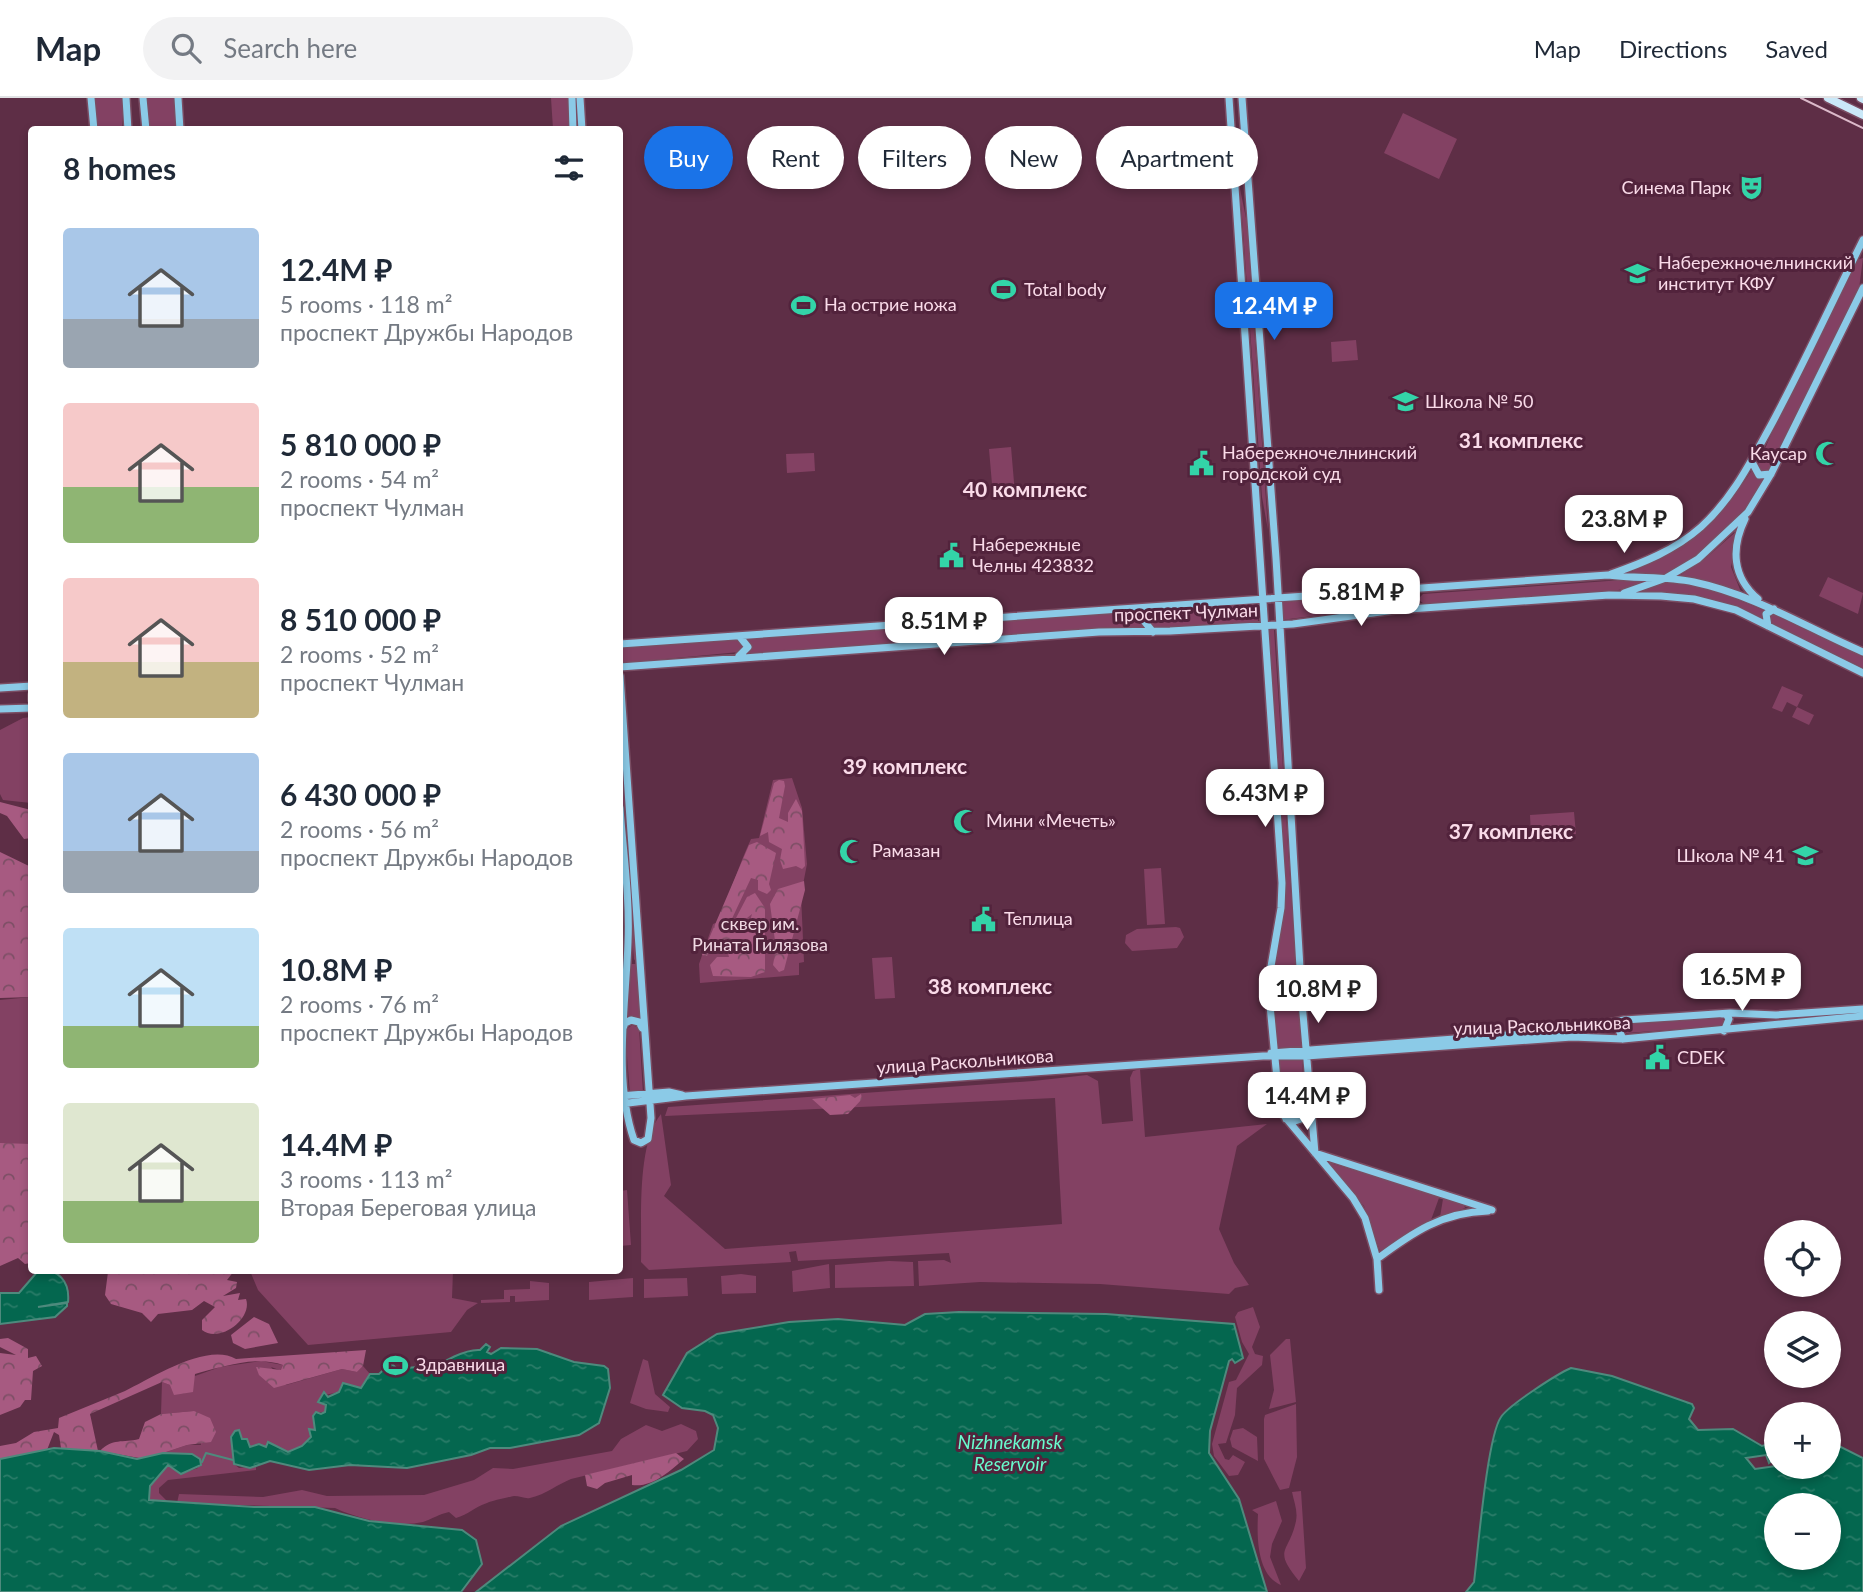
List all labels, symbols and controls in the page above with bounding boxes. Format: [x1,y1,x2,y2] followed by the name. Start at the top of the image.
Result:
[143,17,633,80] search box
[35,28,101,68] text: Map
[167,29,205,67] icon: search
[223,32,357,64] text: Search here
[1534,34,1581,63] text: Map
[1619,34,1727,63] text: Directions
[1765,34,1828,63] text: Saved
[644,126,733,189] chip: Buy
[747,126,844,189] chip: Rent
[858,126,971,189] chip: Filters
[985,126,1082,189] chip: New
[1096,126,1258,189] chip: Apartment
[550,149,588,187] icon: filters
[63,150,176,186] text: 8 homes
[1737,174,1765,202] theatre icon: Синема Парк
[1621,176,1732,198] place label: Синема Парк
[280,251,392,287] text: 12.4M ₽
[1658,251,1853,294] place label: Набережночелнинский институт КФУ
[119,256,203,340] icon: home
[1624,259,1652,287] school or university icon: Набережночелнинский институт КФУ
[990,276,1018,304] sports icon: Total body
[1024,278,1107,300] place label: Total body
[1209,282,1339,342] pin: 12.4M ₽
[280,290,452,318] text: 5 rooms · 118 m²
[790,291,818,319] sports icon: На острие ножа
[1231,291,1317,319] text: 12.4M ₽
[824,293,957,315] place label: На острие ножа
[280,318,573,346] text: проспект Дружбы Народов
[1391,388,1419,416] school or university icon: Школа № 50
[1425,390,1534,412] place label: Школа № 50
[280,426,441,462] text: 5 810 000 ₽
[1459,427,1583,452] district label: 31 комплекс
[119,431,203,515] icon: home
[1813,440,1841,468] mosque icon: Каусар
[1222,441,1417,484] place label: Набережночелнинский городской суд
[1750,442,1807,464] place label: Каусар
[1188,449,1216,477] public building icon: Набережночелнинский городской суд
[280,465,439,493] text: 2 rooms · 54 m²
[963,476,1087,501] district label: 40 комплекс
[280,493,464,521] text: проспект Чулман
[1559,496,1689,555] pin: 23.8M ₽
[1581,504,1667,532] text: 23.8M ₽
[972,533,1094,576] place label: Набережные Челны 423832
[938,541,966,569] public building icon: Набережные Челны 423832
[1296,568,1426,628] pin: 5.81M ₽
[1318,577,1404,605] text: 5.81M ₽
[879,598,1009,657] pin: 8.51M ₽
[1114,598,1258,626] street label: проспект Чулман
[280,601,441,637] text: 8 510 000 ₽
[119,606,203,690] icon: home
[901,606,987,634] text: 8.51M ₽
[280,640,439,668] text: 2 rooms · 52 m²
[280,668,464,696] text: проспект Чулман
[843,753,967,778] district label: 39 комплекс
[1200,770,1330,829] pin: 6.43M ₽
[280,776,441,812] text: 6 430 000 ₽
[1222,778,1308,806] text: 6.43M ₽
[119,781,203,865] icon: home
[952,807,980,835] mosque icon: Мини «Мечеть»
[986,809,1116,831] place label: Мини «Мечеть»
[280,815,439,843] text: 2 rooms · 56 m²
[1449,818,1573,843] district label: 37 комплекс
[838,837,866,865] mosque icon: Рамазан
[872,839,940,861] place label: Рамазан
[1791,842,1819,870] school or university icon: Школа № 41
[280,843,573,871] text: проспект Дружбы Народов
[1676,844,1785,866] place label: Школа № 41
[970,905,998,933] public building icon: Теплица
[1004,907,1073,929] place label: Теплица
[692,912,828,955] park label: сквер им. Рината Гилязова
[280,951,392,987] text: 10.8M ₽
[1677,954,1807,1013] pin: 16.5M ₽
[119,956,203,1040] icon: home
[1699,962,1785,990] text: 16.5M ₽
[1253,965,1383,1025] pin: 10.8M ₽
[928,973,1052,998] district label: 38 комплекс
[1275,974,1361,1002] text: 10.8M ₽
[280,990,439,1018] text: 2 rooms · 76 m²
[1453,1011,1631,1039] street label: улица Раскольникова
[280,1018,573,1046] text: проспект Дружбы Народов
[876,1044,1054,1078] street label: улица Раскольникова
[1643,1044,1671,1072] public building icon: CDEK
[1677,1046,1725,1068] place label: CDEK
[1242,1072,1372,1132] pin: 14.4M ₽
[1264,1081,1350,1109] text: 14.4M ₽
[280,1126,392,1162] text: 14.4M ₽
[119,1131,203,1215] icon: home
[280,1165,452,1193] text: 3 rooms · 113 m²
[280,1193,537,1221] text: Вторая Береговая улица
[1764,1220,1841,1570] map controls
[1764,1220,1841,1297] button: locate
[1764,1311,1841,1388] button: layers
[382,1351,410,1379] sports icon: Здравница
[416,1353,505,1375] place label: Здравница
[1764,1402,1841,1479] button: +
[958,1430,1063,1475] water label: Nizhnekamsk Reservoir
[1764,1493,1841,1570] button: −

